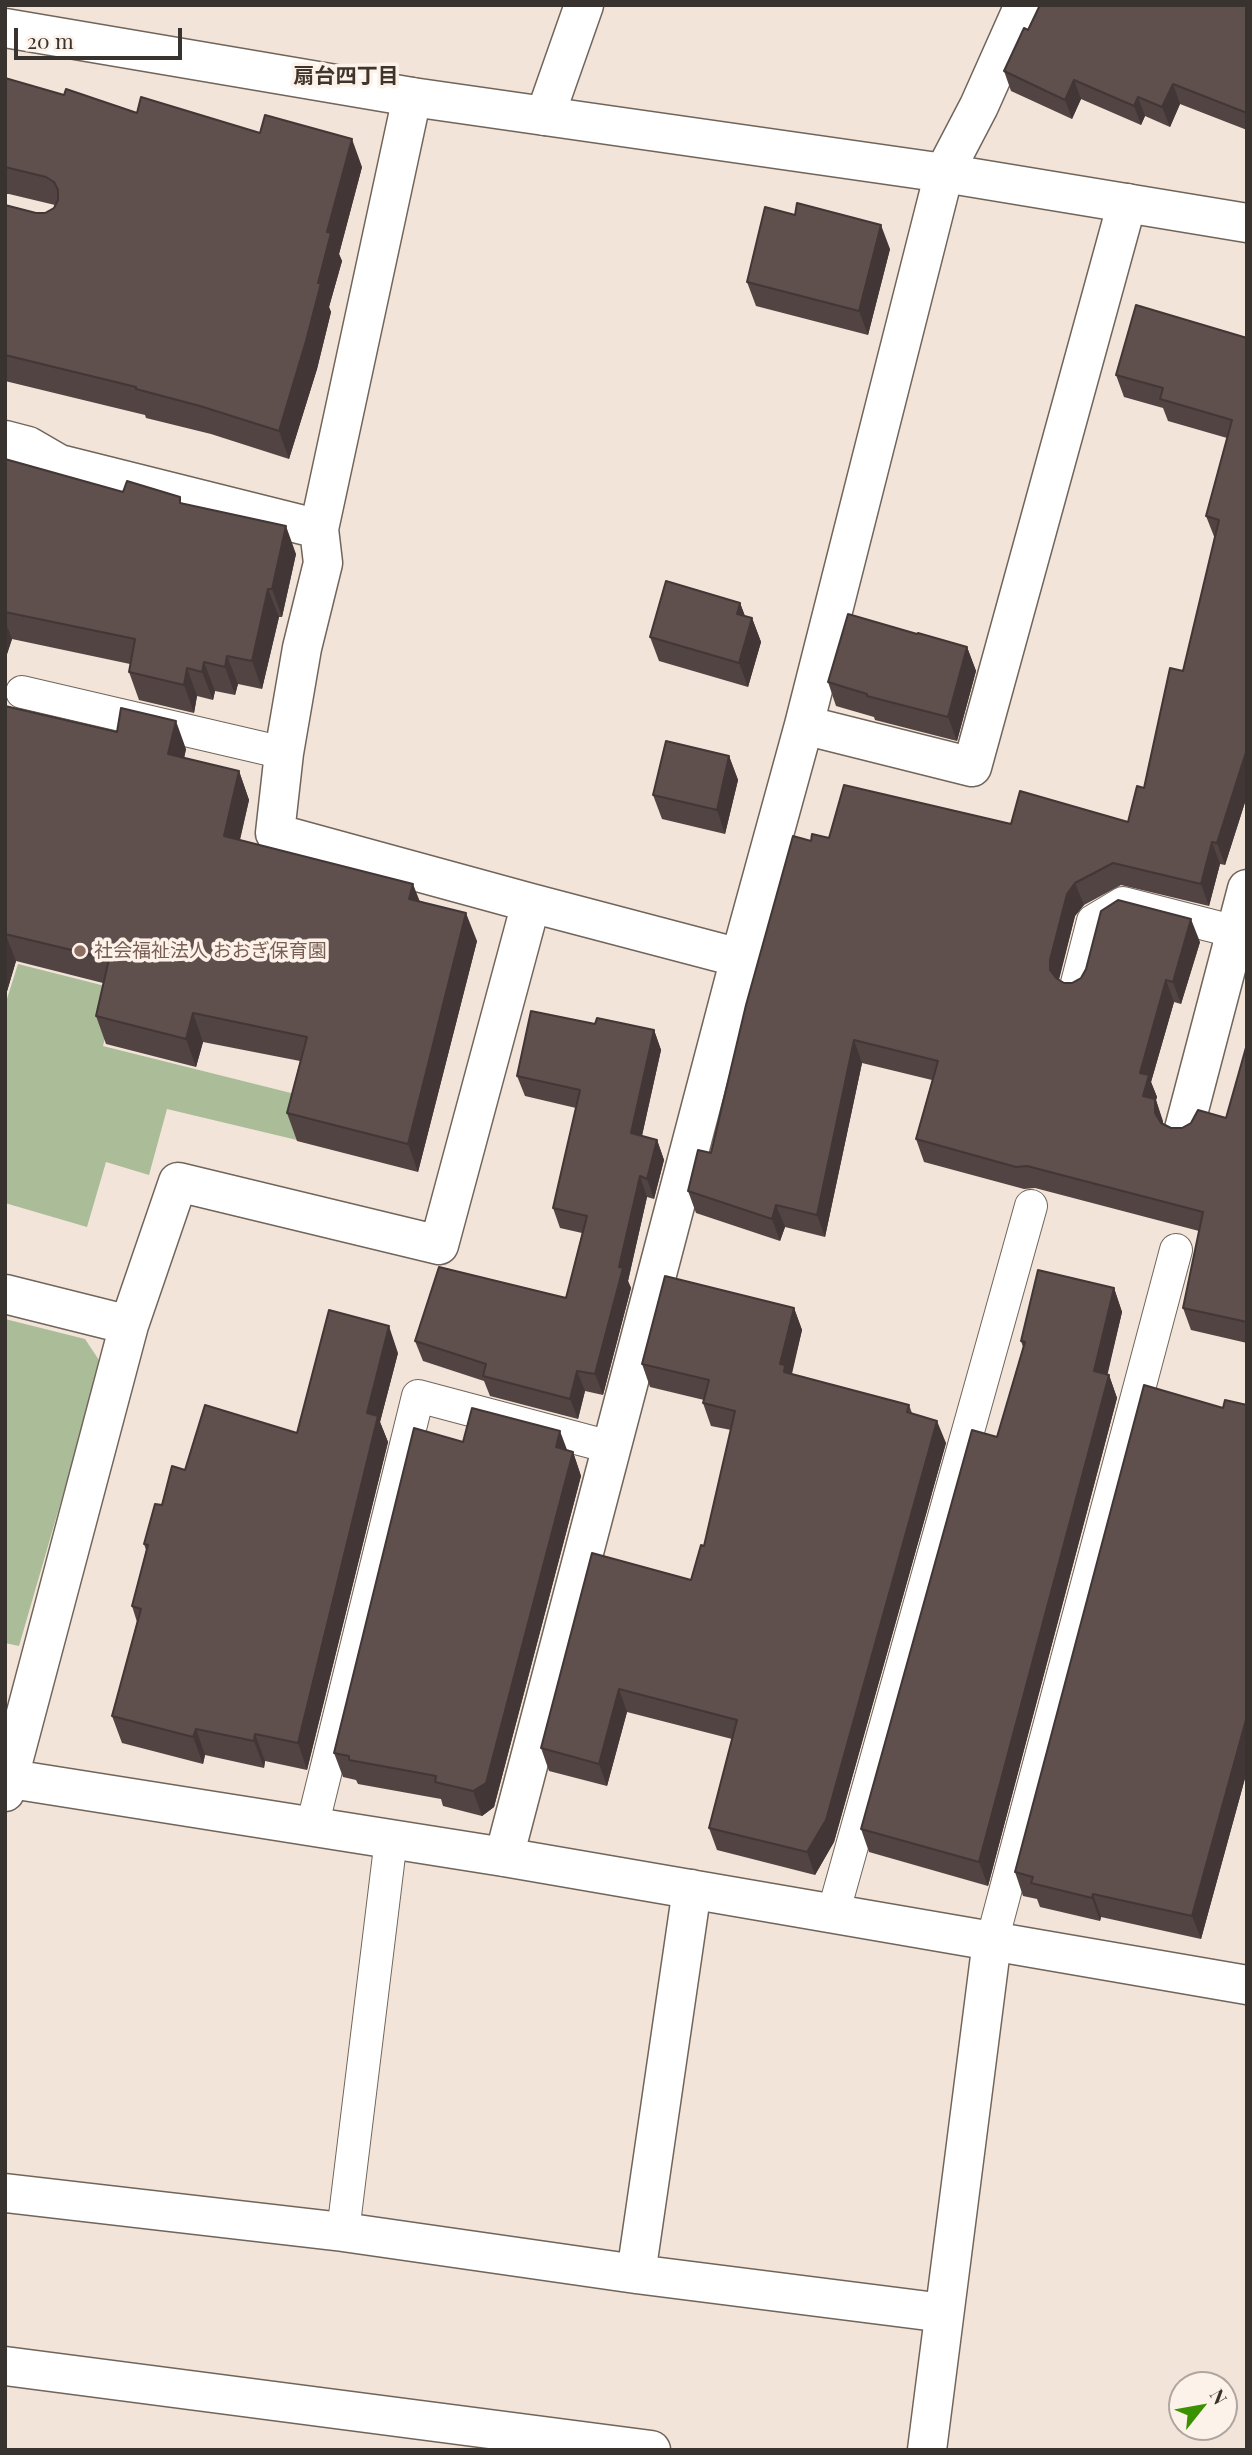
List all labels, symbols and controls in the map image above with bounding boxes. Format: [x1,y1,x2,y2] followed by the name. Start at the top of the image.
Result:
[18,14,186,58] scale bar
[27,26,74,54] text: 20 m
[294,63,398,89] district label: 扇台四丁目
[94,940,327,962] place label: 社会福祉法人 おおぎ保育園
[72,943,88,959] marker: 社会福祉法人 おおぎ保育園
[1168,2371,1238,2441] north arrow
[1205,2384,1234,2409] text: N

